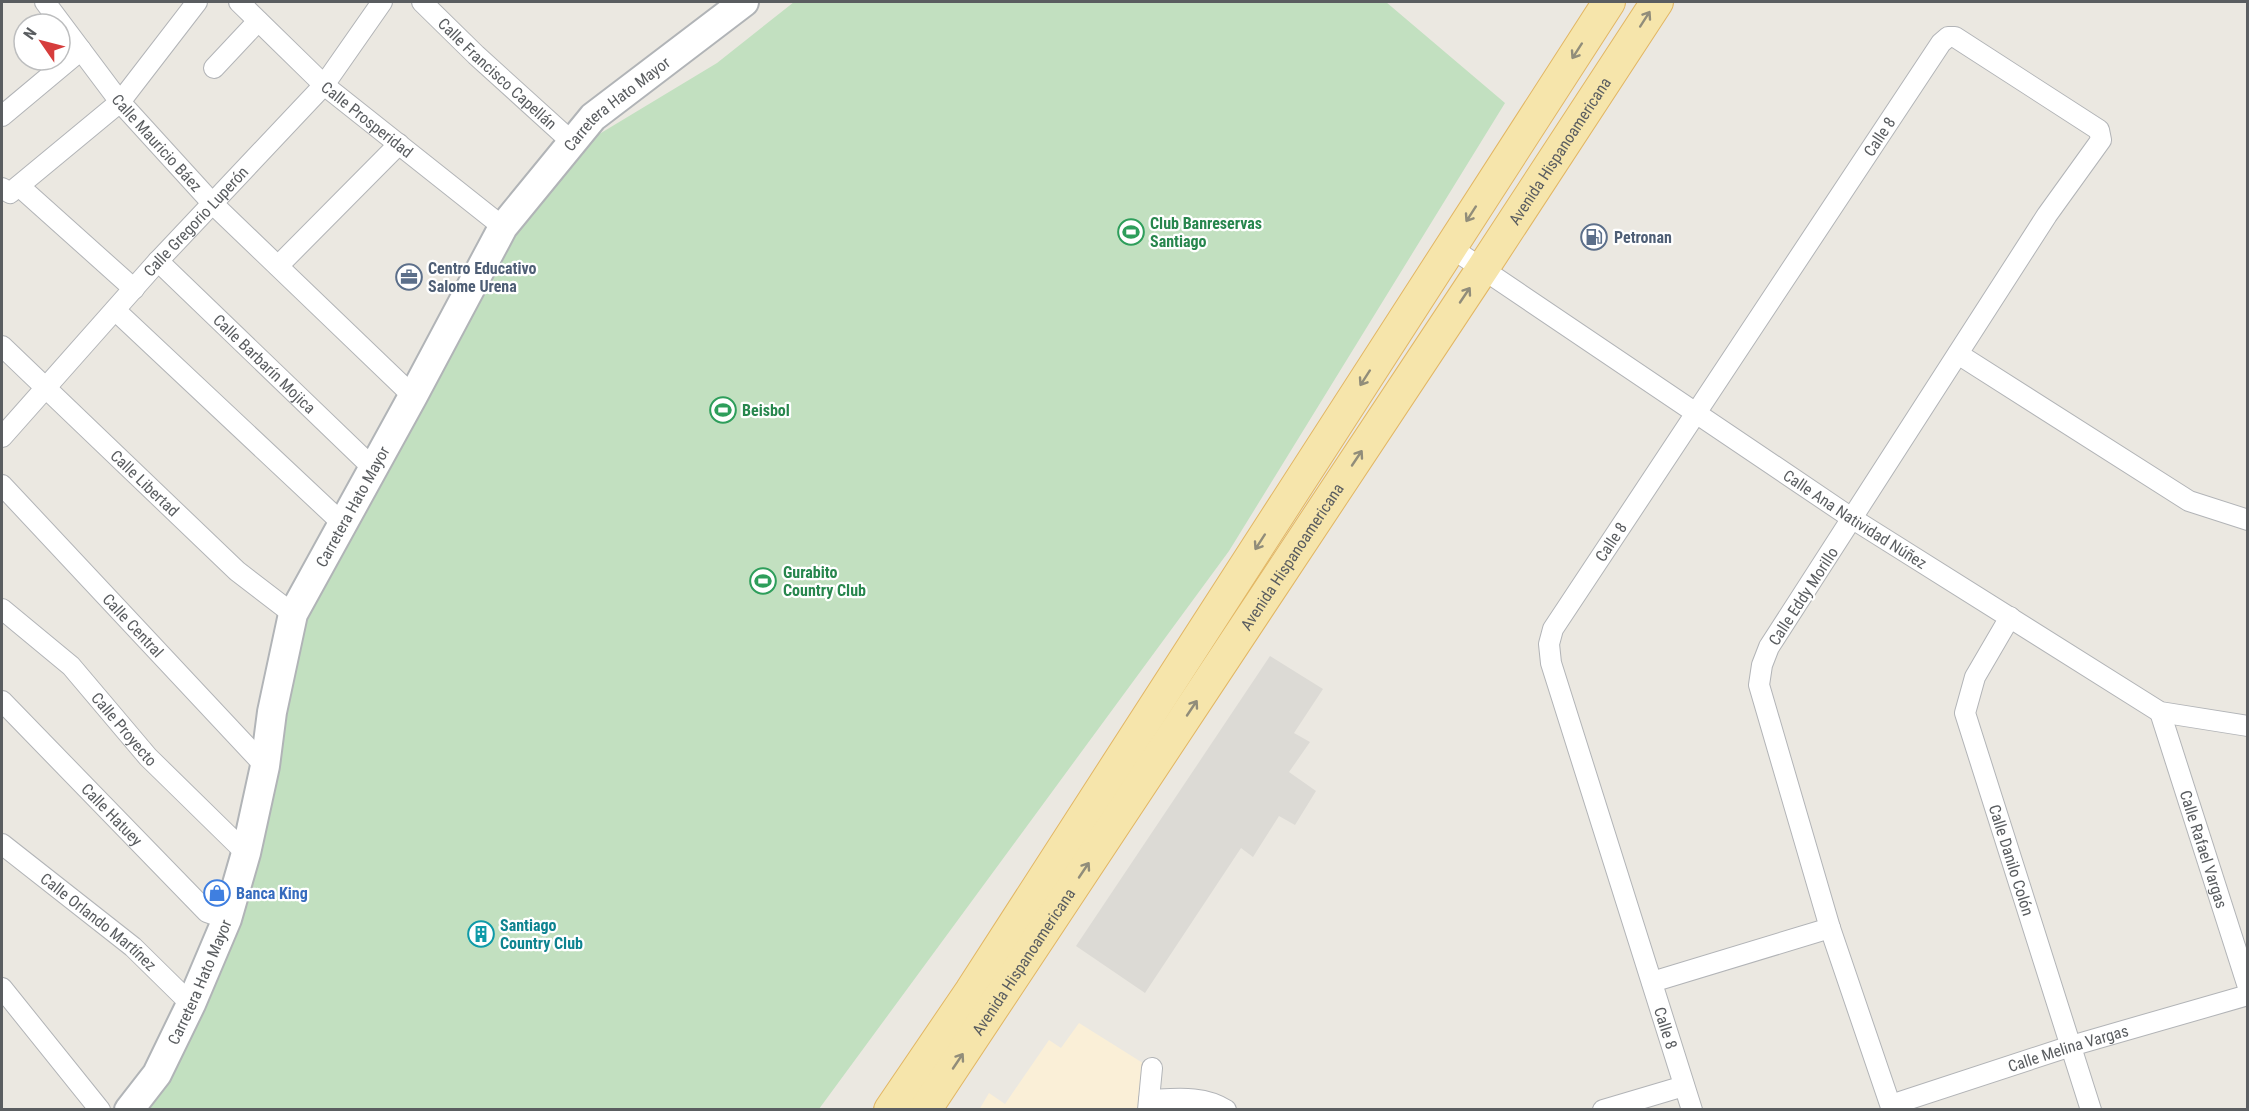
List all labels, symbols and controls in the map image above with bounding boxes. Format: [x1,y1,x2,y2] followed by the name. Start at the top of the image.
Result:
[12,12,72,72] north arrow
[1639,12,1651,28] one-way arrow
[434,14,560,134] street label: Calle Francisco Capellán
[20,24,41,43] text: N
[1571,42,1584,59] one-way arrow
[560,53,674,155] street label: Carretera Hato Mayor
[1505,74,1615,228] street label: Avenida Hispanoamericana
[317,78,417,162] street label: Calle Prosperidad
[107,91,206,196] street label: Calle Mauricio Báez
[1860,114,1899,160] street label: Calle 8
[140,163,252,280] street label: Calle Gregorio Luperón
[1465,205,1477,222] one-way arrow
[1150,214,1262,251] place label: Club Banreservas Santiago
[1116,217,1146,247] sports icon: Club Banreservas Santiago
[1579,222,1609,252] fuel station icon: Petronan
[1614,228,1672,247] place label: Petronan
[428,259,537,296] place label: Centro Educativo Salome Urena
[394,262,424,292] office icon: Centro Educativo Salome Urena
[1459,287,1471,304] one-way arrow
[209,310,319,418] street label: Calle Barbarín Mojica
[1359,369,1371,386] one-way arrow
[708,395,738,425] sports icon: Beisbol
[742,401,790,420] place label: Beisbol
[312,443,394,570] street label: Carretera Hato Mayor
[106,446,183,520] street label: Calle Libertad
[1351,450,1363,466] one-way arrow
[1780,466,1930,573] street label: Calle Ana Natividad Núñez
[1237,480,1348,634] street label: Avenida Hispanoamericana
[1591,519,1631,565] street label: Calle 8
[1254,533,1266,550] one-way arrow
[1765,544,1842,649] street label: Calle Eddy Morillo
[783,563,866,600] place label: Gurabito Country Club
[748,566,778,596] sports icon: Gurabito Country Club
[98,590,167,661] street label: Calle Central
[87,688,161,770] street label: Calle Proyecto
[1186,700,1198,717] one-way arrow
[77,780,146,850] street label: Calle Hatuey
[2176,788,2231,911] street label: Calle Rafael Vargas
[1985,802,2038,918] street label: Calle Danilo Colón
[1078,863,1090,879] one-way arrow
[37,869,160,975] street label: Calle Orlando Martínez
[202,878,232,908] shop icon: Banca King
[236,884,308,903] place label: Banca King
[968,885,1079,1039] street label: Avenida Hispanoamericana
[500,916,583,953] place label: Santiago Country Club
[164,917,236,1048] street label: Carretera Hato Mayor
[466,919,496,949] building icon: Santiago Country Club
[1650,1005,1681,1052] street label: Calle 8
[2005,1021,2131,1076] street label: Calle Melina Vargas
[952,1053,964,1070] one-way arrow

